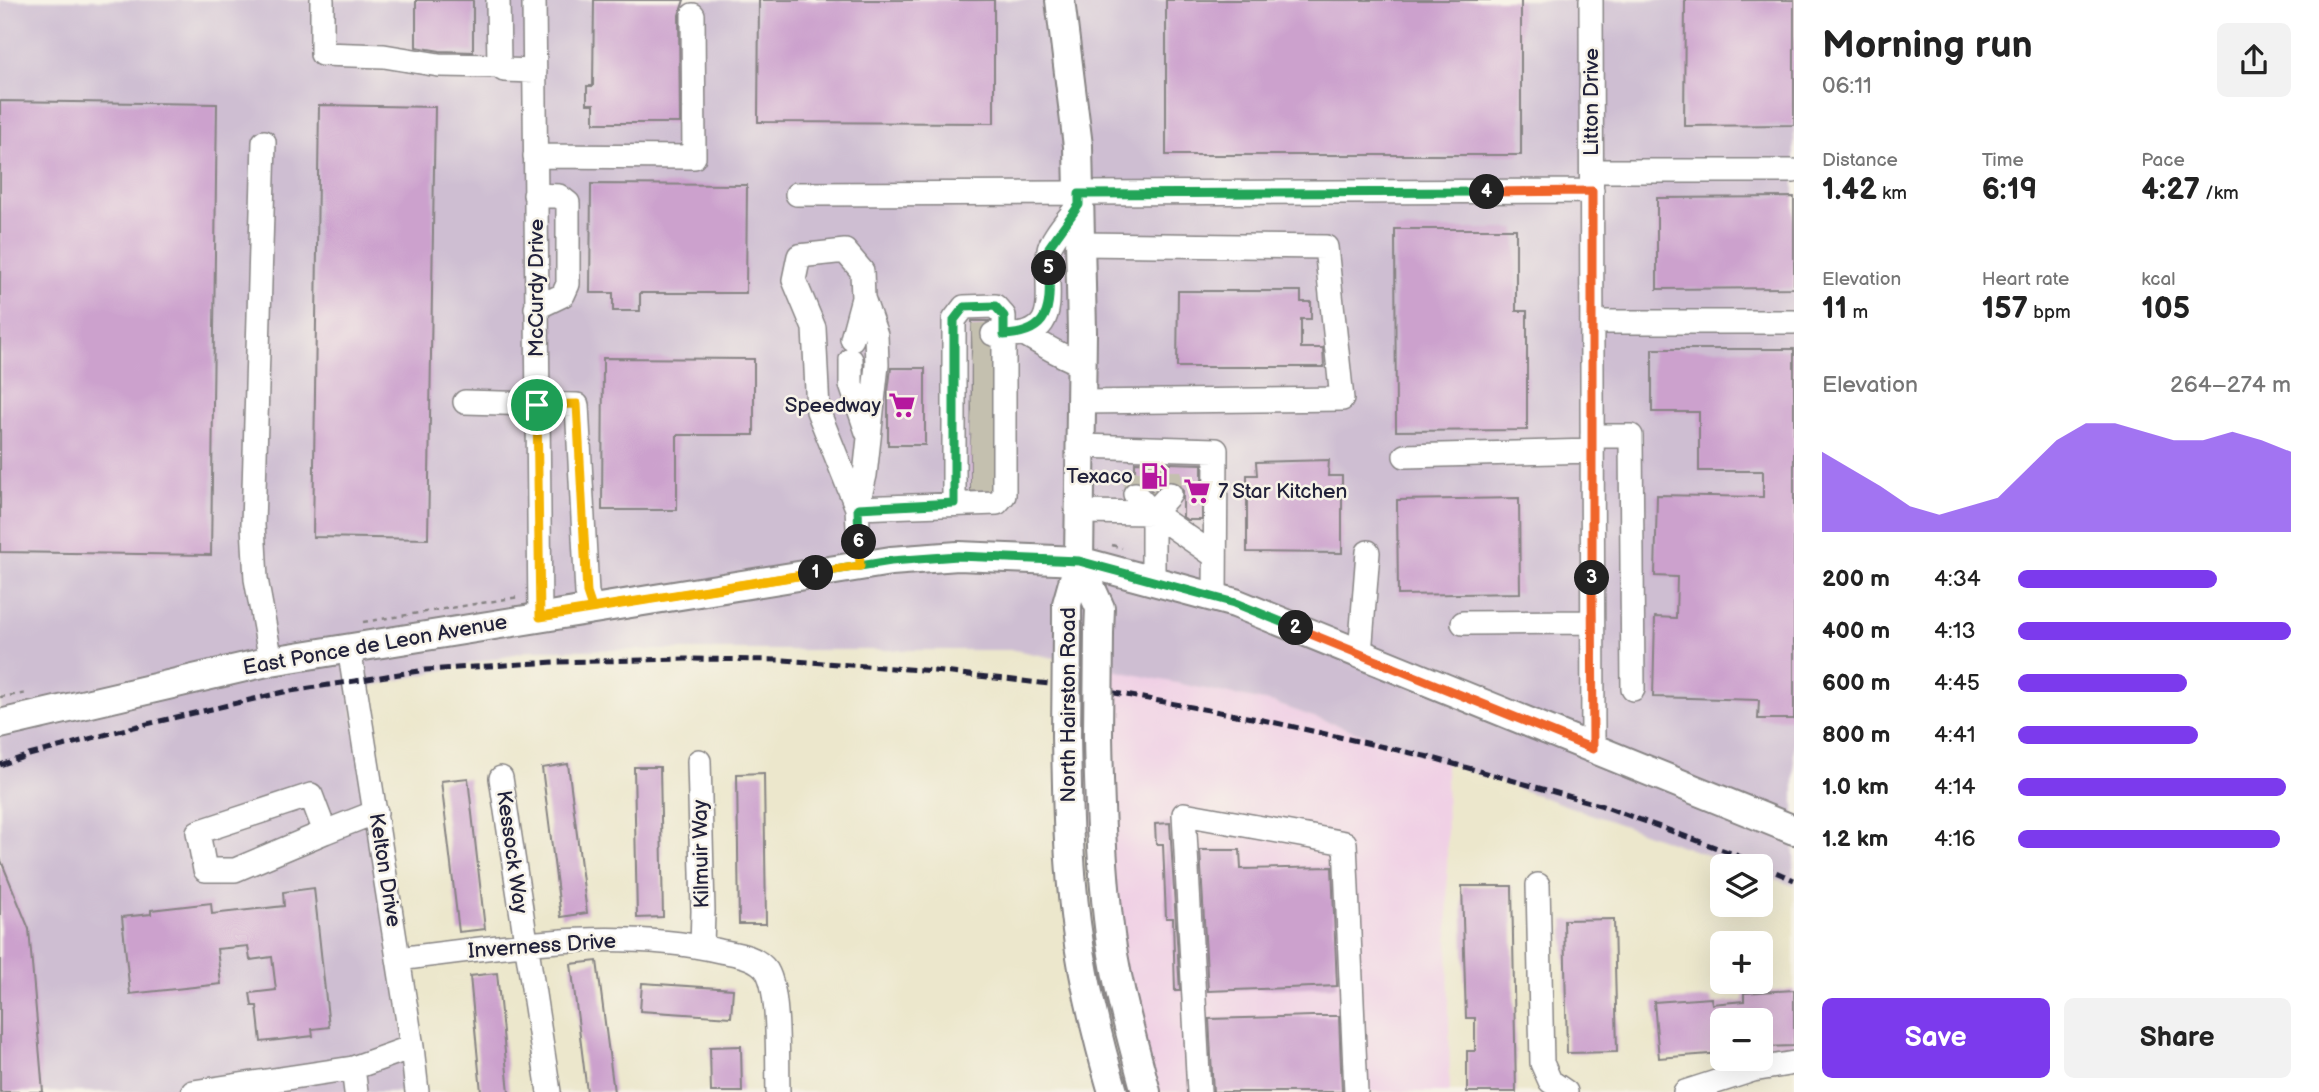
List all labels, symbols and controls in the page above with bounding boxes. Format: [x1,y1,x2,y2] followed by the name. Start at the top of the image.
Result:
[1822,23,2033,68] text: Morning run
[2217,23,2291,97] button: share
[1579,48,1604,156] street label: Litton Drive
[1822,72,1872,100] text: 06:11
[1822,149,1898,172] text: Distance
[1982,149,2024,172] text: Time
[2141,149,2185,172] text: Pace
[1822,172,1877,208] text: 1.42
[1982,172,2037,208] text: 6:19
[2141,172,2200,208] text: 4:27
[1470,174,1504,210] pin: 4
[1481,180,1492,203] text: 4
[1877,182,1907,205] text: km
[2200,182,2239,205] text: /km
[524,219,549,357] street label: McCurdy Drive
[1032,250,1066,286] pin: 5
[1043,256,1054,279] text: 5
[1822,268,1901,291] text: Elevation
[1982,268,2069,291] text: Heart rate
[2141,268,2175,291] text: kcal
[1822,291,1847,327] text: 11
[1982,291,2028,327] text: 157
[2141,291,2190,327] text: 105
[1847,301,1868,324] text: m
[2028,301,2071,324] text: bpm
[1822,371,1918,399] text: Elevation
[2170,371,2291,399] text: 264–274 m
[507,375,567,435] pin
[518,386,556,424] icon: arrive
[887,390,917,420] supermarket icon: Speedway
[785,393,882,418] place label: Speedway
[1139,461,1169,491] fuel station icon: Texaco
[1066,464,1133,489] place label: Texaco
[1182,476,1212,506] supermarket icon: 7 Star Kitchen
[1218,479,1347,504] place label: 7 Star Kitchen
[842,524,876,560] pin: 6
[853,530,864,553] text: 6
[798,556,834,590] pin: 1
[1574,560,1610,596] pin: 3
[812,561,820,584] text: 1
[1822,565,1890,593] text: 200 m
[1934,565,1981,593] text: 4:34
[1586,566,1597,589] text: 3
[1056,607,1081,803] street label: North Hairston Road
[241,609,509,681] street label: East Ponce de Leon Avenue
[1278,610,1314,646] pin: 2
[1290,616,1301,639] text: 2
[1822,617,1890,645] text: 400 m
[1934,617,1976,645] text: 4:13
[1822,669,1890,697] text: 600 m
[1934,669,1980,697] text: 4:45
[1822,721,1890,749] text: 800 m
[1934,721,1976,749] text: 4:41
[1822,773,1889,801] text: 1.0 km
[1934,773,1976,801] text: 4:14
[491,789,533,916] street label: Kessock Way
[688,799,714,909] street label: Kilmuir Way
[364,811,406,929] street label: Kelton Drive
[1822,825,1888,853] text: 1.2 km
[1934,825,1976,853] text: 4:16
[1710,854,1773,1071] map controls
[1710,854,1773,917] button: layers
[467,928,617,964] street label: Inverness Drive
[1710,931,1773,994] button: +
[1822,998,2050,1078] button: Save
[2064,998,2291,1078] button: Share
[1710,1008,1773,1071] button: −

